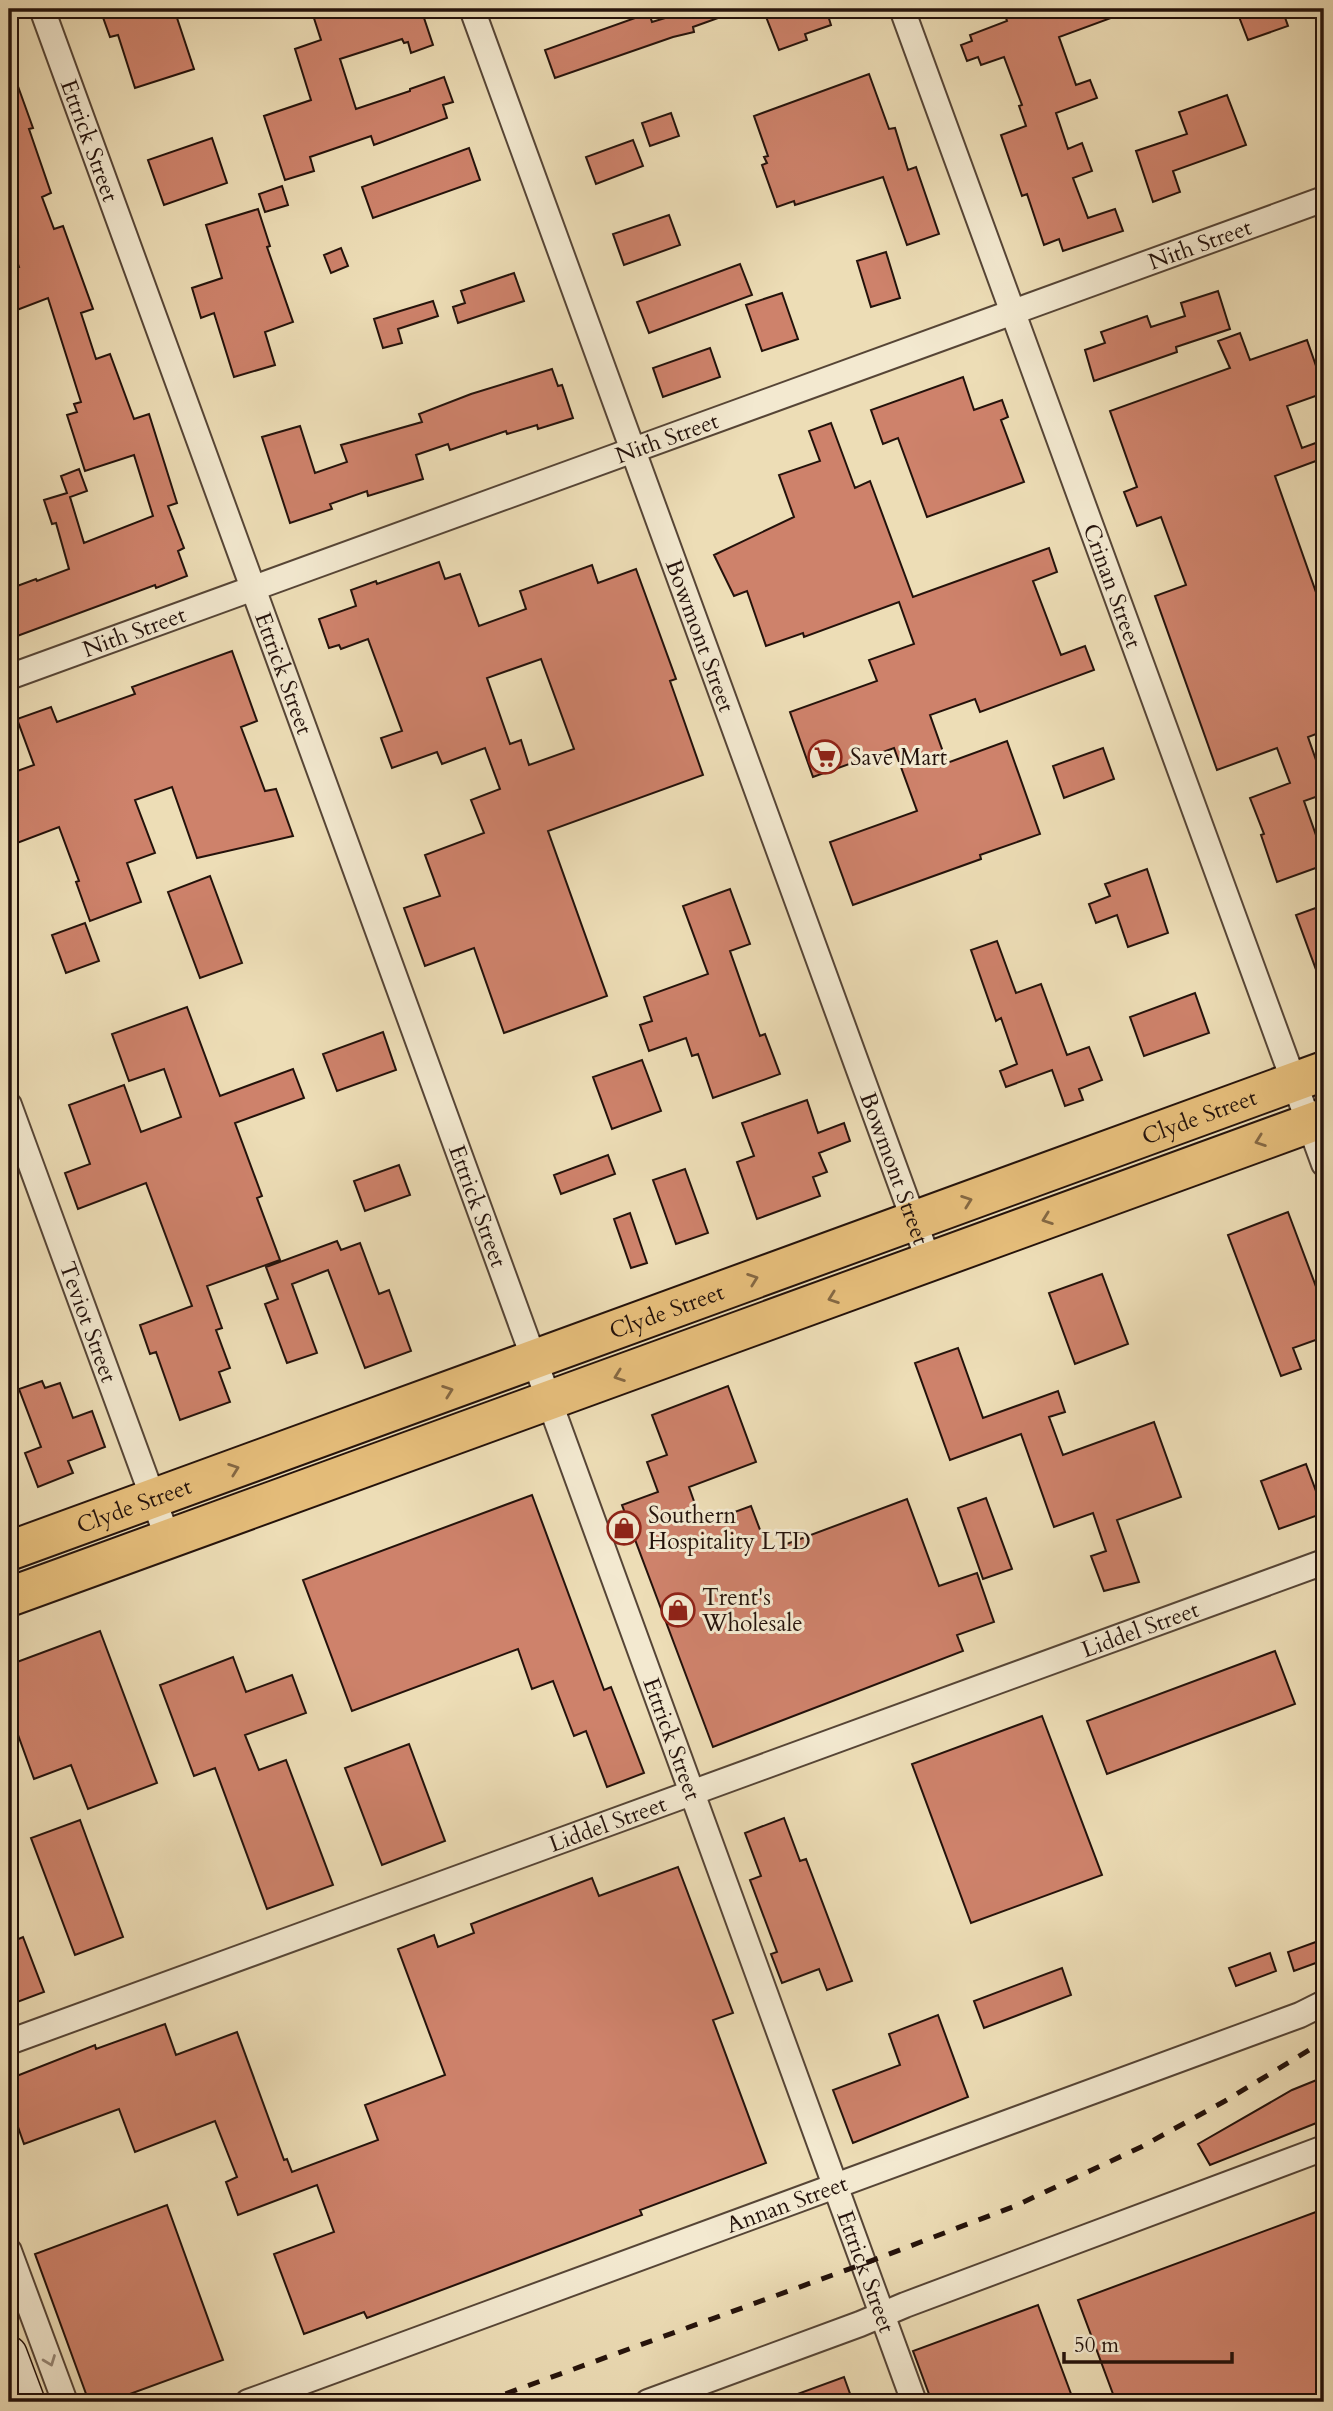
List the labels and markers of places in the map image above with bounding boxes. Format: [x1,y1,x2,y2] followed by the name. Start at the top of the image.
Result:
[806,738,844,776] supermarket icon: Save Mart
[850,742,947,773] place label: Save Mart
[648,1500,811,1557] place label: Southern Hospitality LTD
[605,1509,643,1547] shop icon: Southern Hospitality LTD
[701,1582,803,1639] place label: Trent's Wholesale
[659,1591,697,1629] shop icon: Trent's Wholesale

